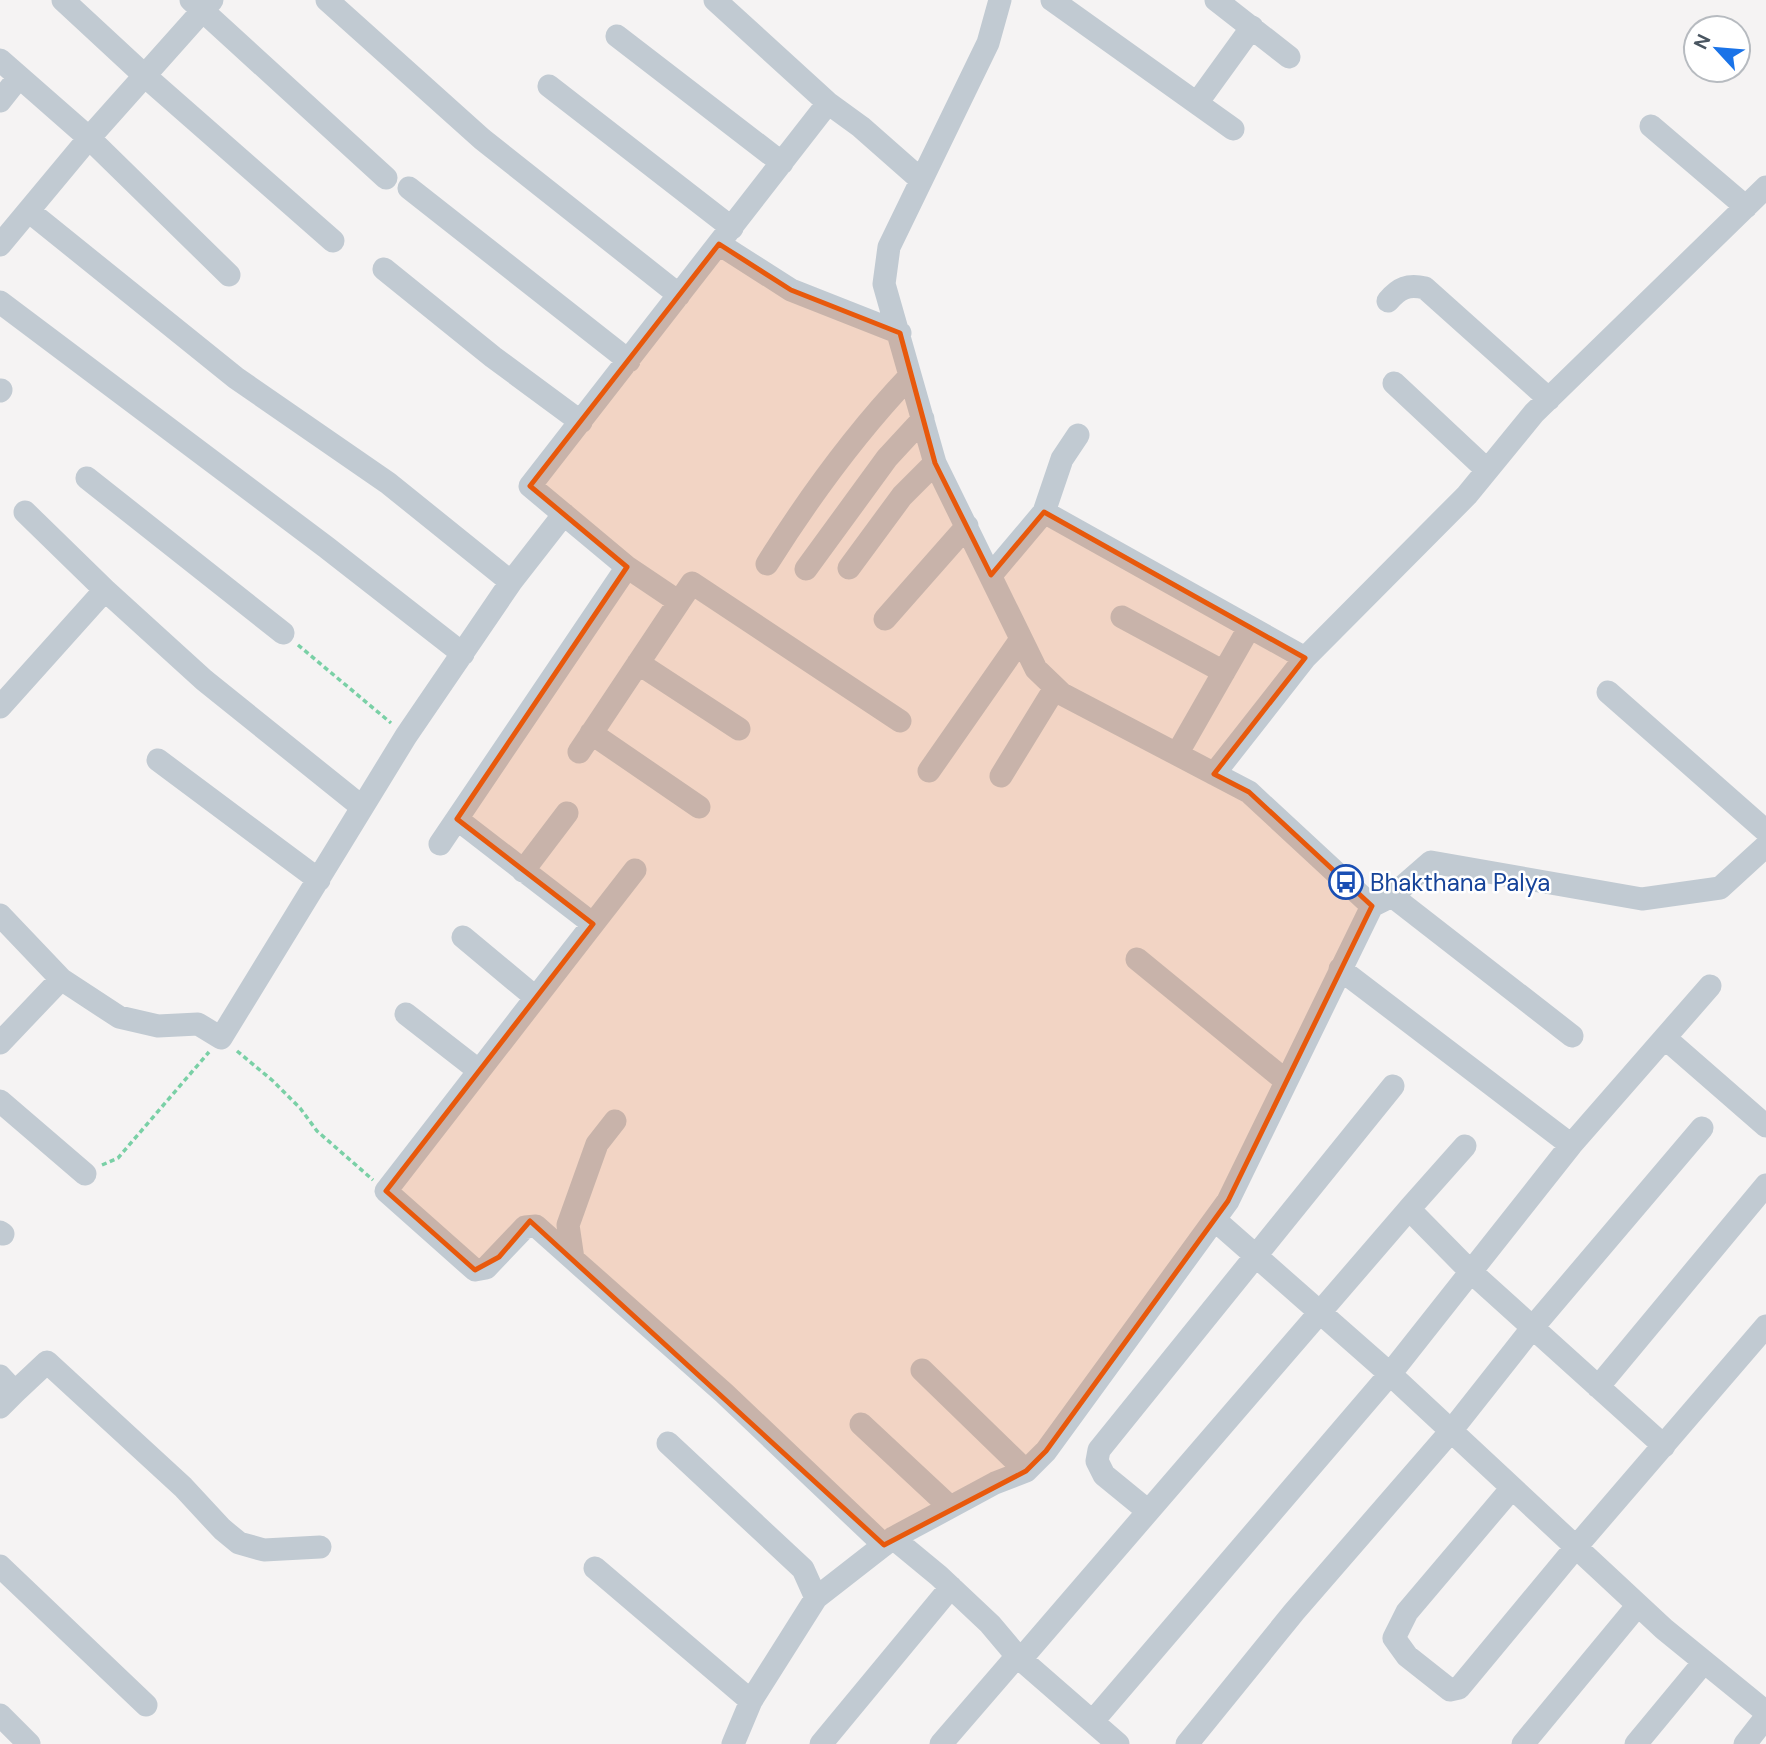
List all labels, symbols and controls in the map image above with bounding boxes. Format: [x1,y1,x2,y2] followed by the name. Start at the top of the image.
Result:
[1682,14,1752,84] north arrow
[1688,30,1716,53] text: N
[1327,863,1365,901] bus stop icon: Bhakthana Palya
[1370,867,1550,898] place label: Bhakthana Palya

